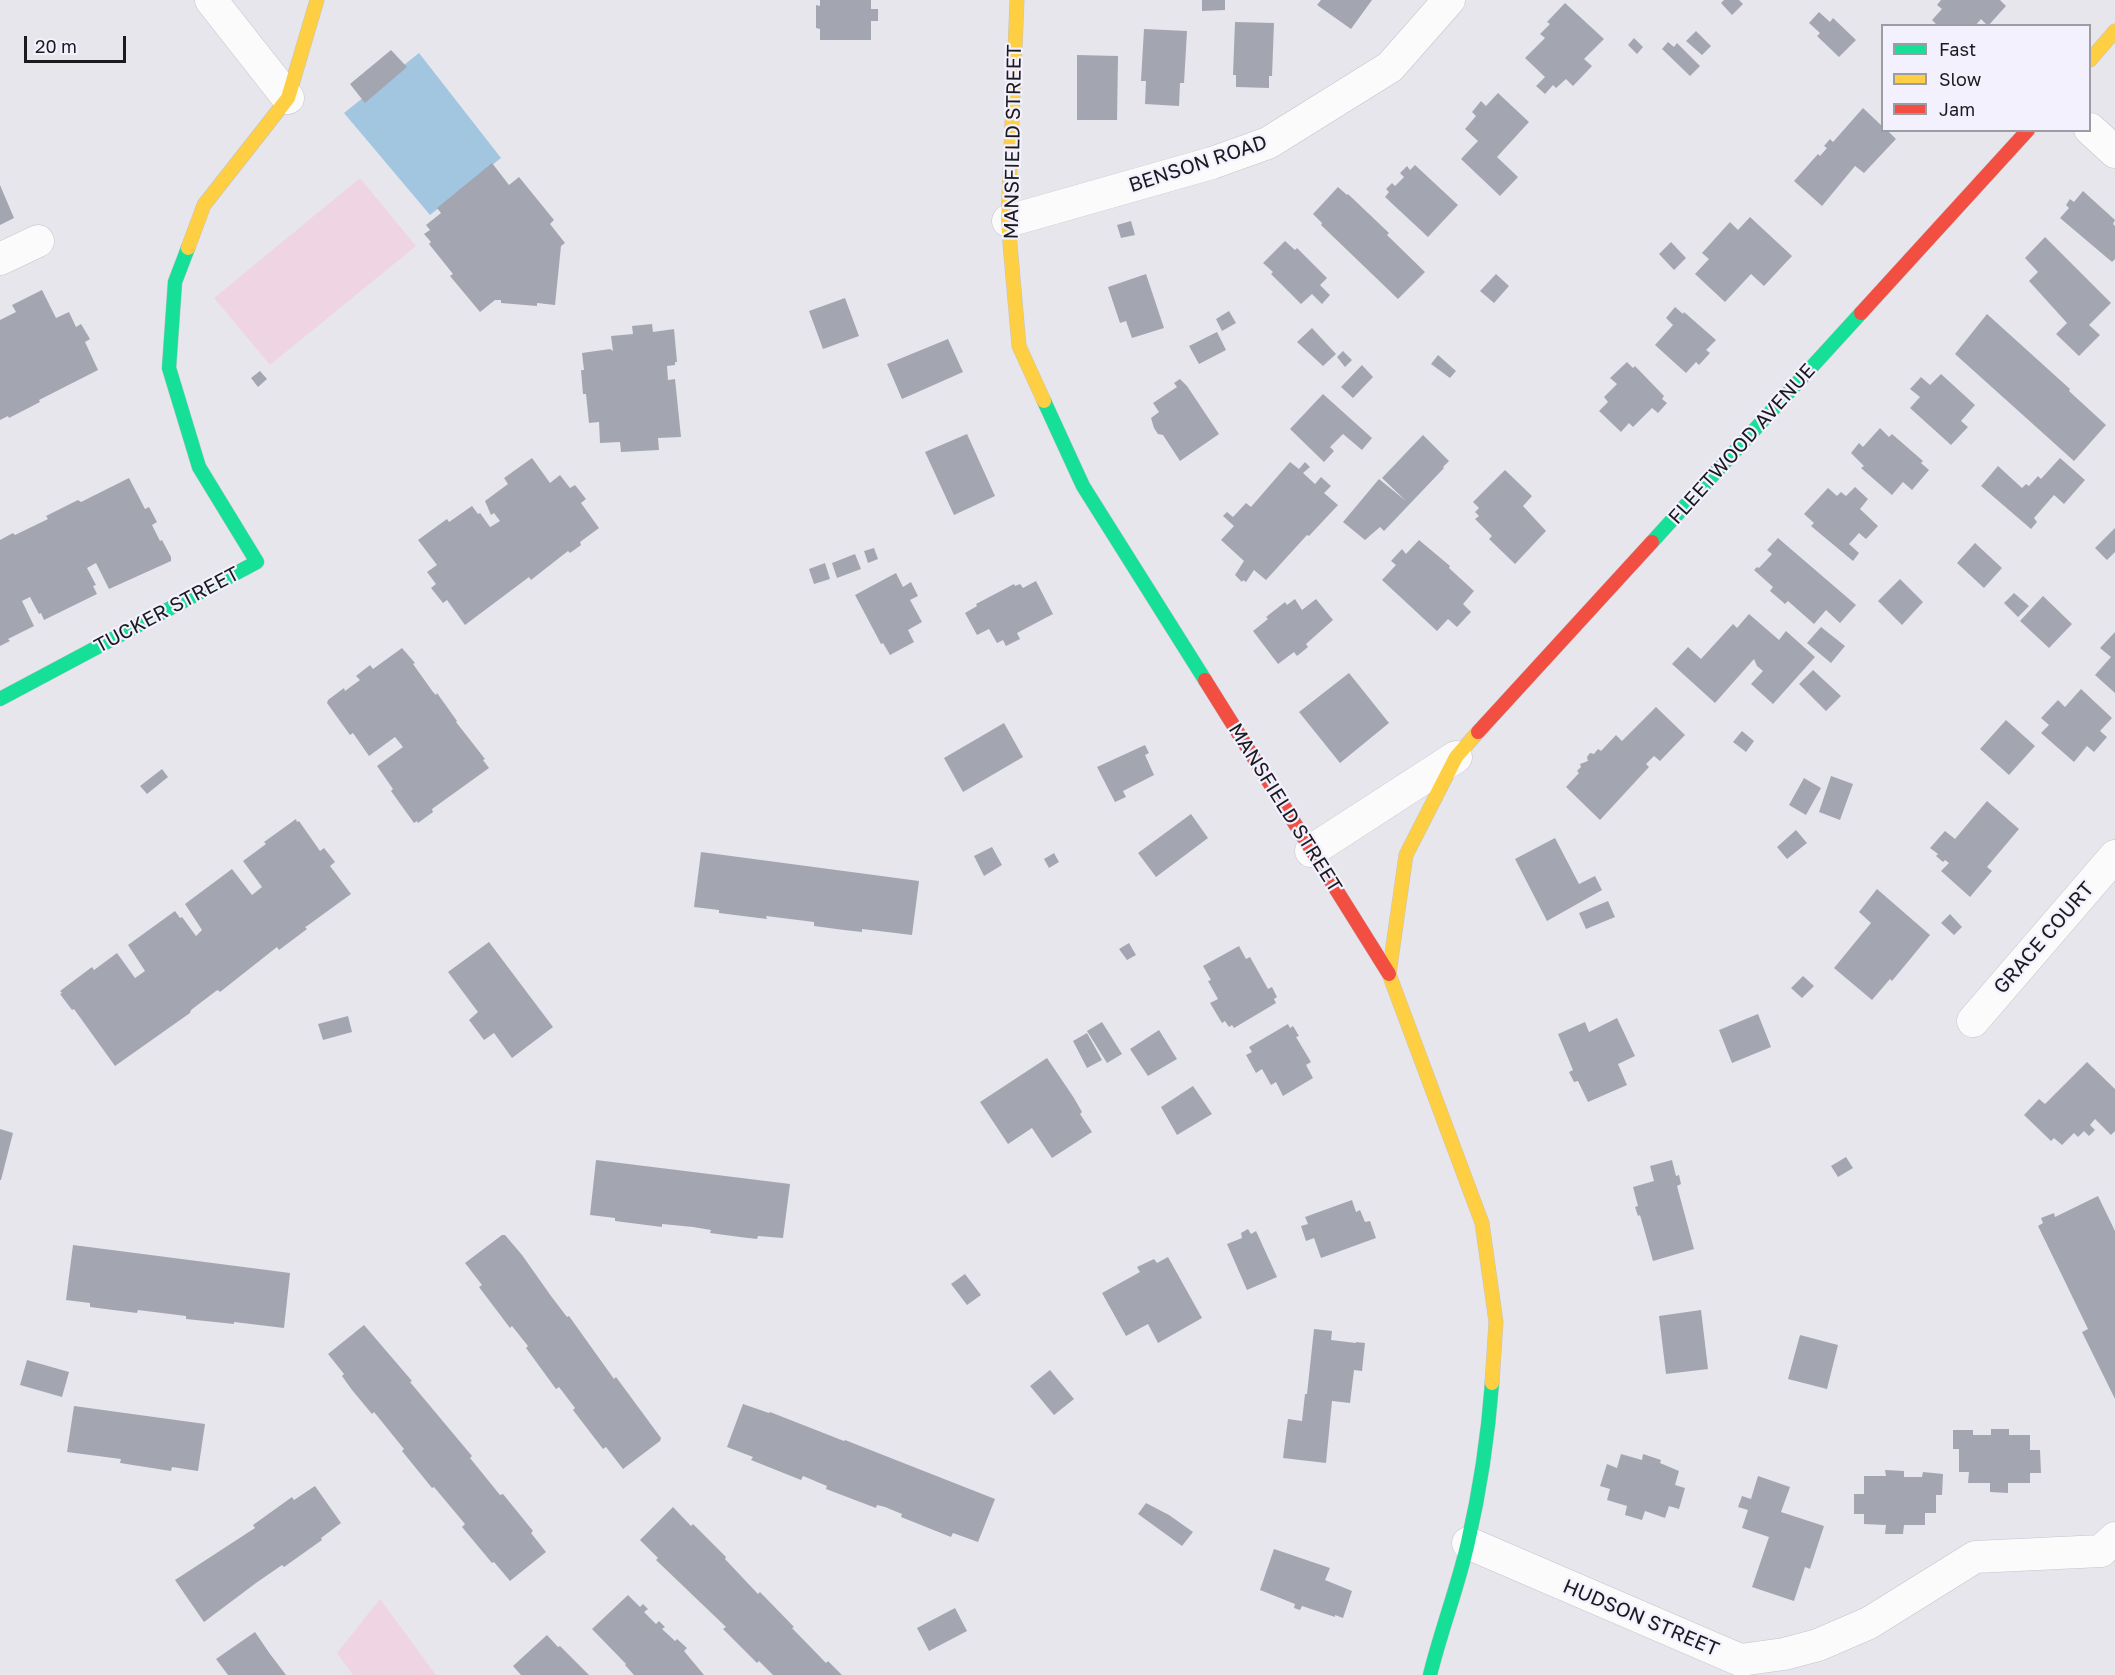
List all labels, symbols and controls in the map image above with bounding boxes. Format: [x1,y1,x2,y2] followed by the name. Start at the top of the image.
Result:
[27,24,129,62] scale bar
[1881,24,2091,132] legend
[35,35,77,57] text: 20 m
[1939,38,1976,60] text: Fast
[999,44,1027,240] street label: MANSFIELD STREET
[1939,68,1981,90] text: Slow
[1939,98,1975,120] text: Jam
[1126,130,1270,198] street label: BENSON ROAD
[1664,359,1820,529] street label: FLEETWOOD AVENUE
[90,562,244,658] street label: TUCKER STREET
[1223,719,1347,897] street label: MANSFIELD STREET
[1989,877,2099,999] street label: GRACE COURT
[1559,1574,1723,1662] street label: HUDSON STREET

